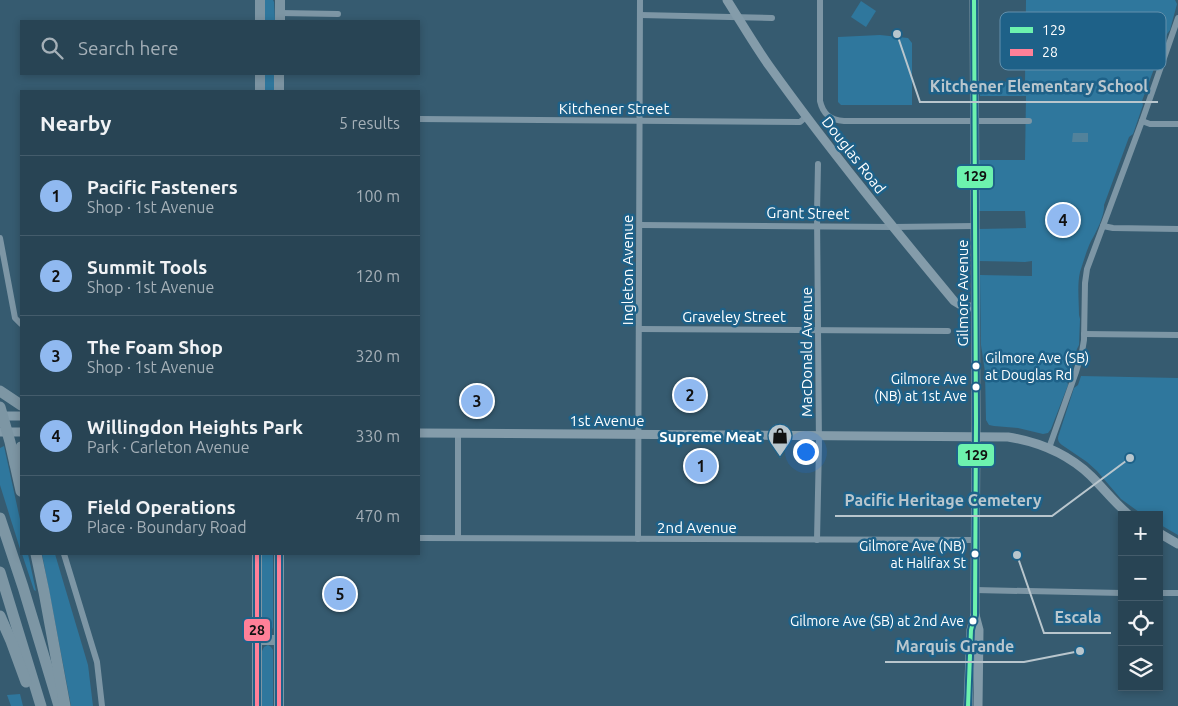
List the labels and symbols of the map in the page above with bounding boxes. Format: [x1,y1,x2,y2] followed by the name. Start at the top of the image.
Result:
[1000,12,1166,70] legend
[1042,22,1066,38] text: 129
[1042,44,1058,60] text: 28
[920,71,1158,102] callout: Kitchener Elementary School
[930,77,1148,95] text: Kitchener Elementary School
[559,100,669,117] street label: Kitchener Street
[819,113,889,197] street label: Douglas Road
[956,165,994,189] line badge: 129
[963,168,987,184] text: 129
[1047,201,1079,239] pin: 4
[766,204,850,222] street label: Grant Street
[619,215,636,325] street label: Ingleton Avenue
[954,239,971,347] street label: Gilmore Avenue
[798,287,815,417] street label: MacDonald Avenue
[682,308,786,325] street label: Graveley Street
[985,350,1089,383] place label: Gilmore Ave (SB) at Douglas Rd
[971,361,981,371] marker: Gilmore Ave (SB) at Douglas Rd
[874,371,967,404] place label: Gilmore Ave (NB) at 1st Ave
[674,376,706,414] pin: 2
[461,382,493,420] pin: 3
[971,382,981,392] marker: Gilmore Ave (NB) at 1st Ave
[570,412,644,429] street label: 1st Avenue
[767,423,793,457] shop icon: Supreme Meat
[659,428,763,445] place label: Supreme Meat
[793,439,819,465] your location
[957,443,995,467] line badge: 129
[685,447,717,485] pin: 1
[964,447,988,463] text: 129
[835,485,1052,516] callout: Pacific Heritage Cemetery
[845,491,1042,509] text: Pacific Heritage Cemetery
[657,519,737,536] street label: 2nd Avenue
[859,538,966,571] place label: Gilmore Ave (NB) at Halifax St
[970,549,980,559] marker: Gilmore Ave (NB) at Halifax St
[324,575,356,613] pin: 5
[1044,602,1111,633] callout: Escala
[1054,608,1102,626] text: Escala
[790,613,964,629] place label: Gilmore Ave (SB) at 2nd Ave
[968,616,978,626] marker: Gilmore Ave (SB) at 2nd Ave
[243,618,271,642] line badge: 28
[249,622,265,638] text: 28
[885,631,1024,662] callout: Marquis Grande
[896,637,1014,655] text: Marquis Grande

